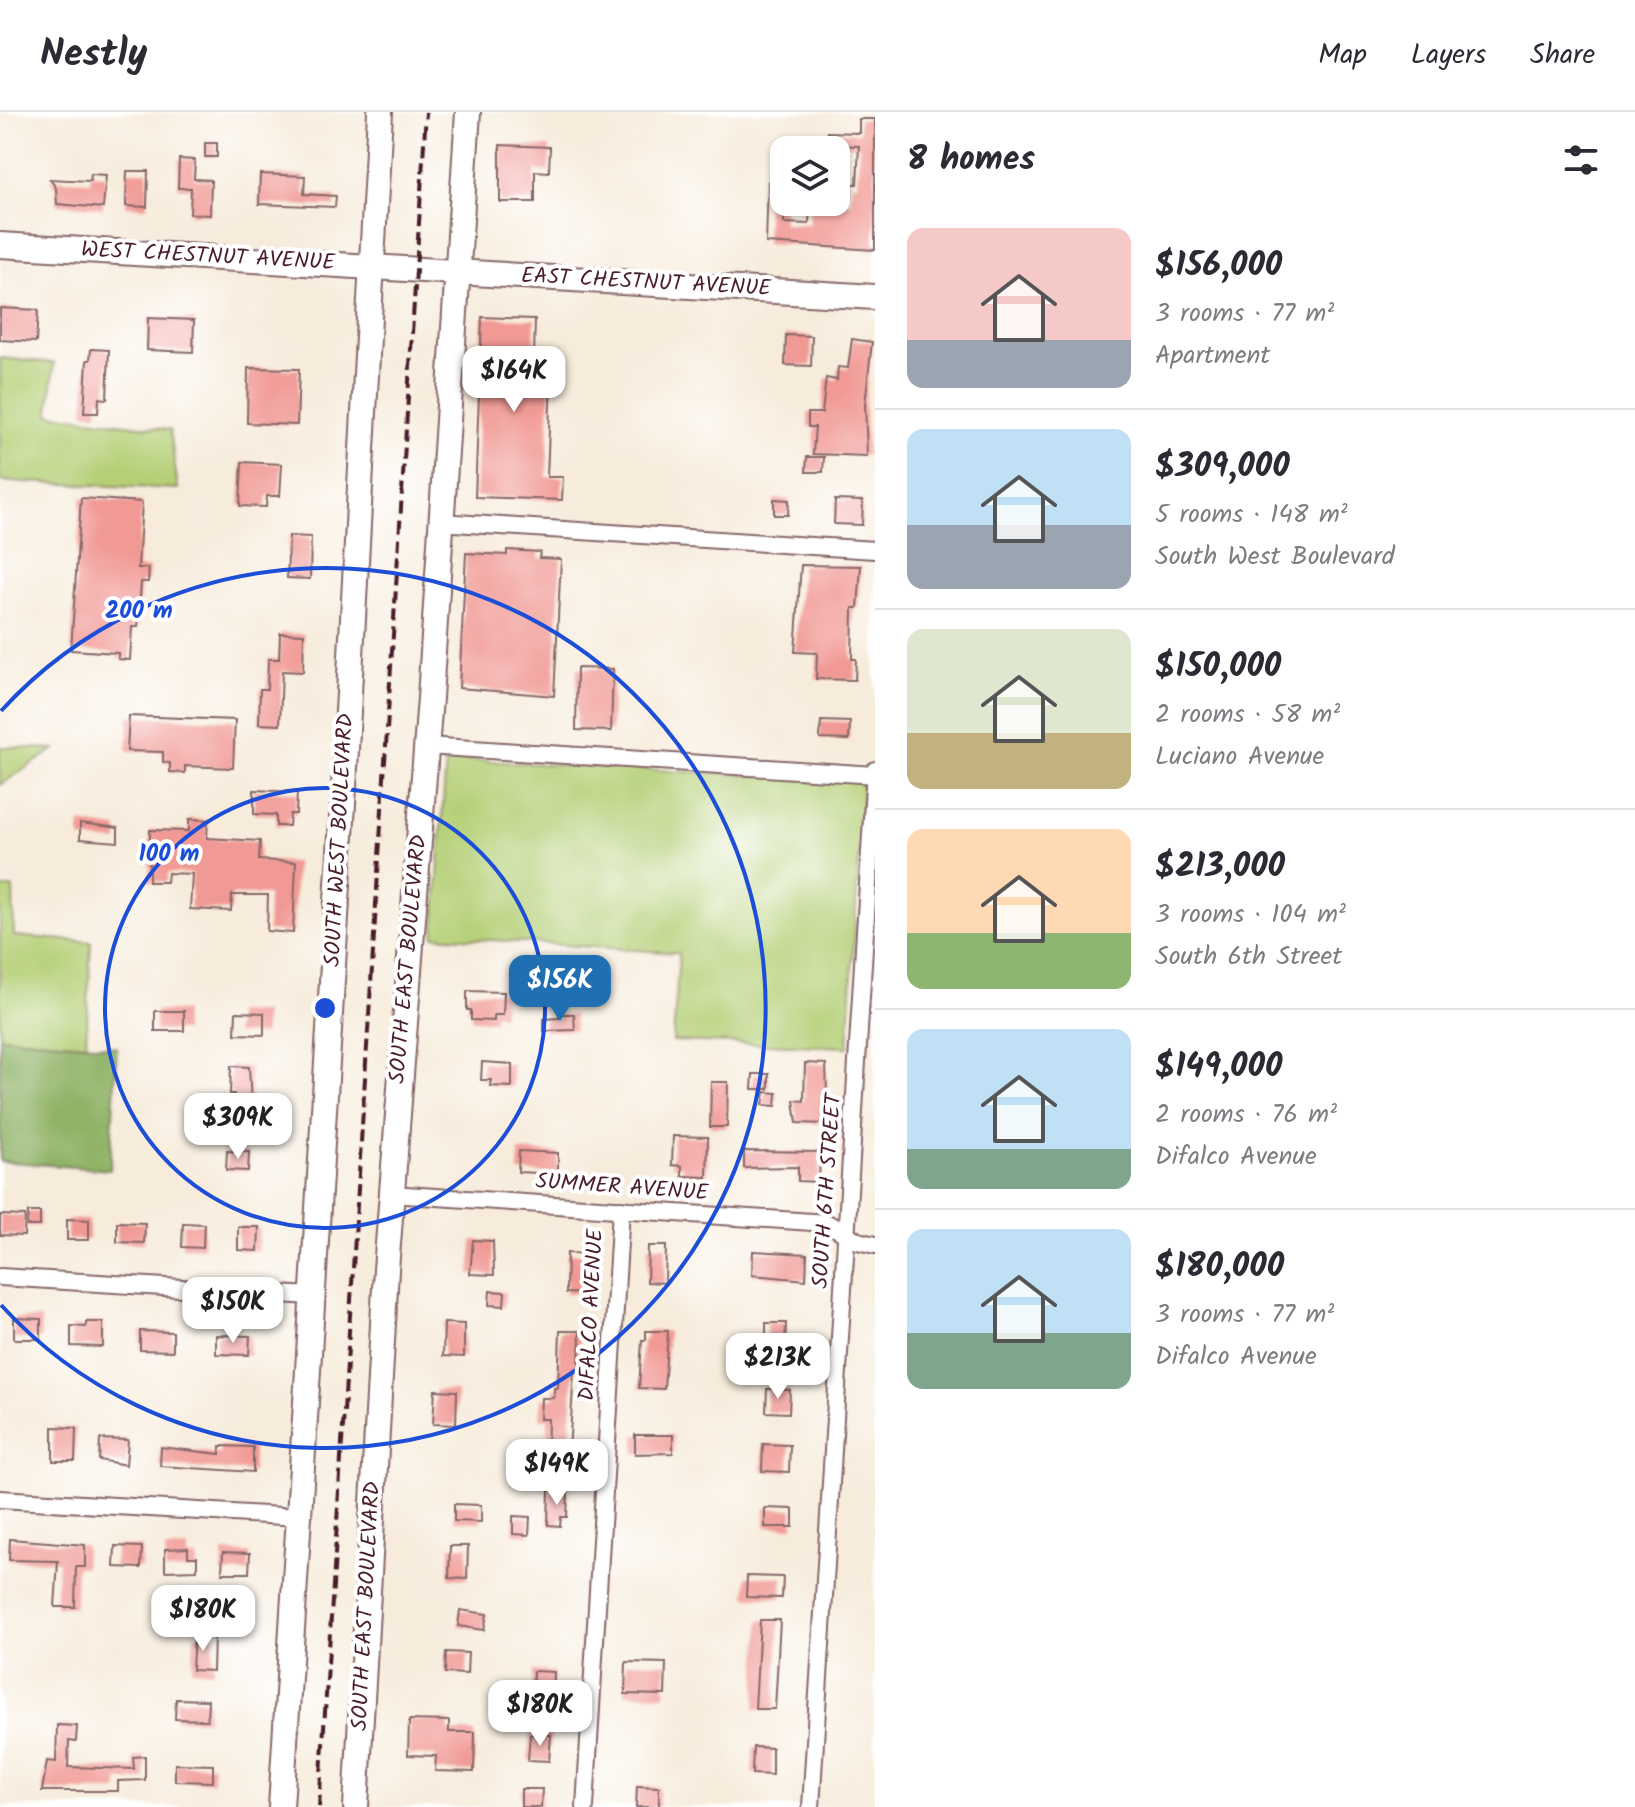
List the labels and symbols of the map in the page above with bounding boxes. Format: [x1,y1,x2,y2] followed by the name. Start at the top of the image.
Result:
[80,233,337,281] street label: WEST CHESTNUT AVENUE
[520,259,773,307] street label: EAST CHESTNUT AVENUE
[458,346,570,414] pin: $164K
[105,592,173,631] text: 200 m
[316,712,364,968] street label: SOUTH WEST BOULEVARD
[381,833,437,1085] street label: SOUTH EAST BOULEVARD
[139,835,199,874] text: 100 m
[504,955,616,1023] pin: $156K
[311,994,339,1022] centre of rings
[804,1090,852,1289] street label: SOUTH 6TH STREET
[182,1093,294,1161] pin: $309K
[535,1165,711,1212] street label: SUMMER AVENUE
[570,1227,614,1402] street label: DIFALCO AVENUE
[177,1277,289,1345] pin: $150K
[722,1333,834,1401] pin: $213K
[501,1439,613,1507] pin: $149K
[343,1480,391,1732] street label: SOUTH EAST BOULEVARD
[147,1585,259,1653] pin: $180K
[484,1680,596,1748] pin: $180K

